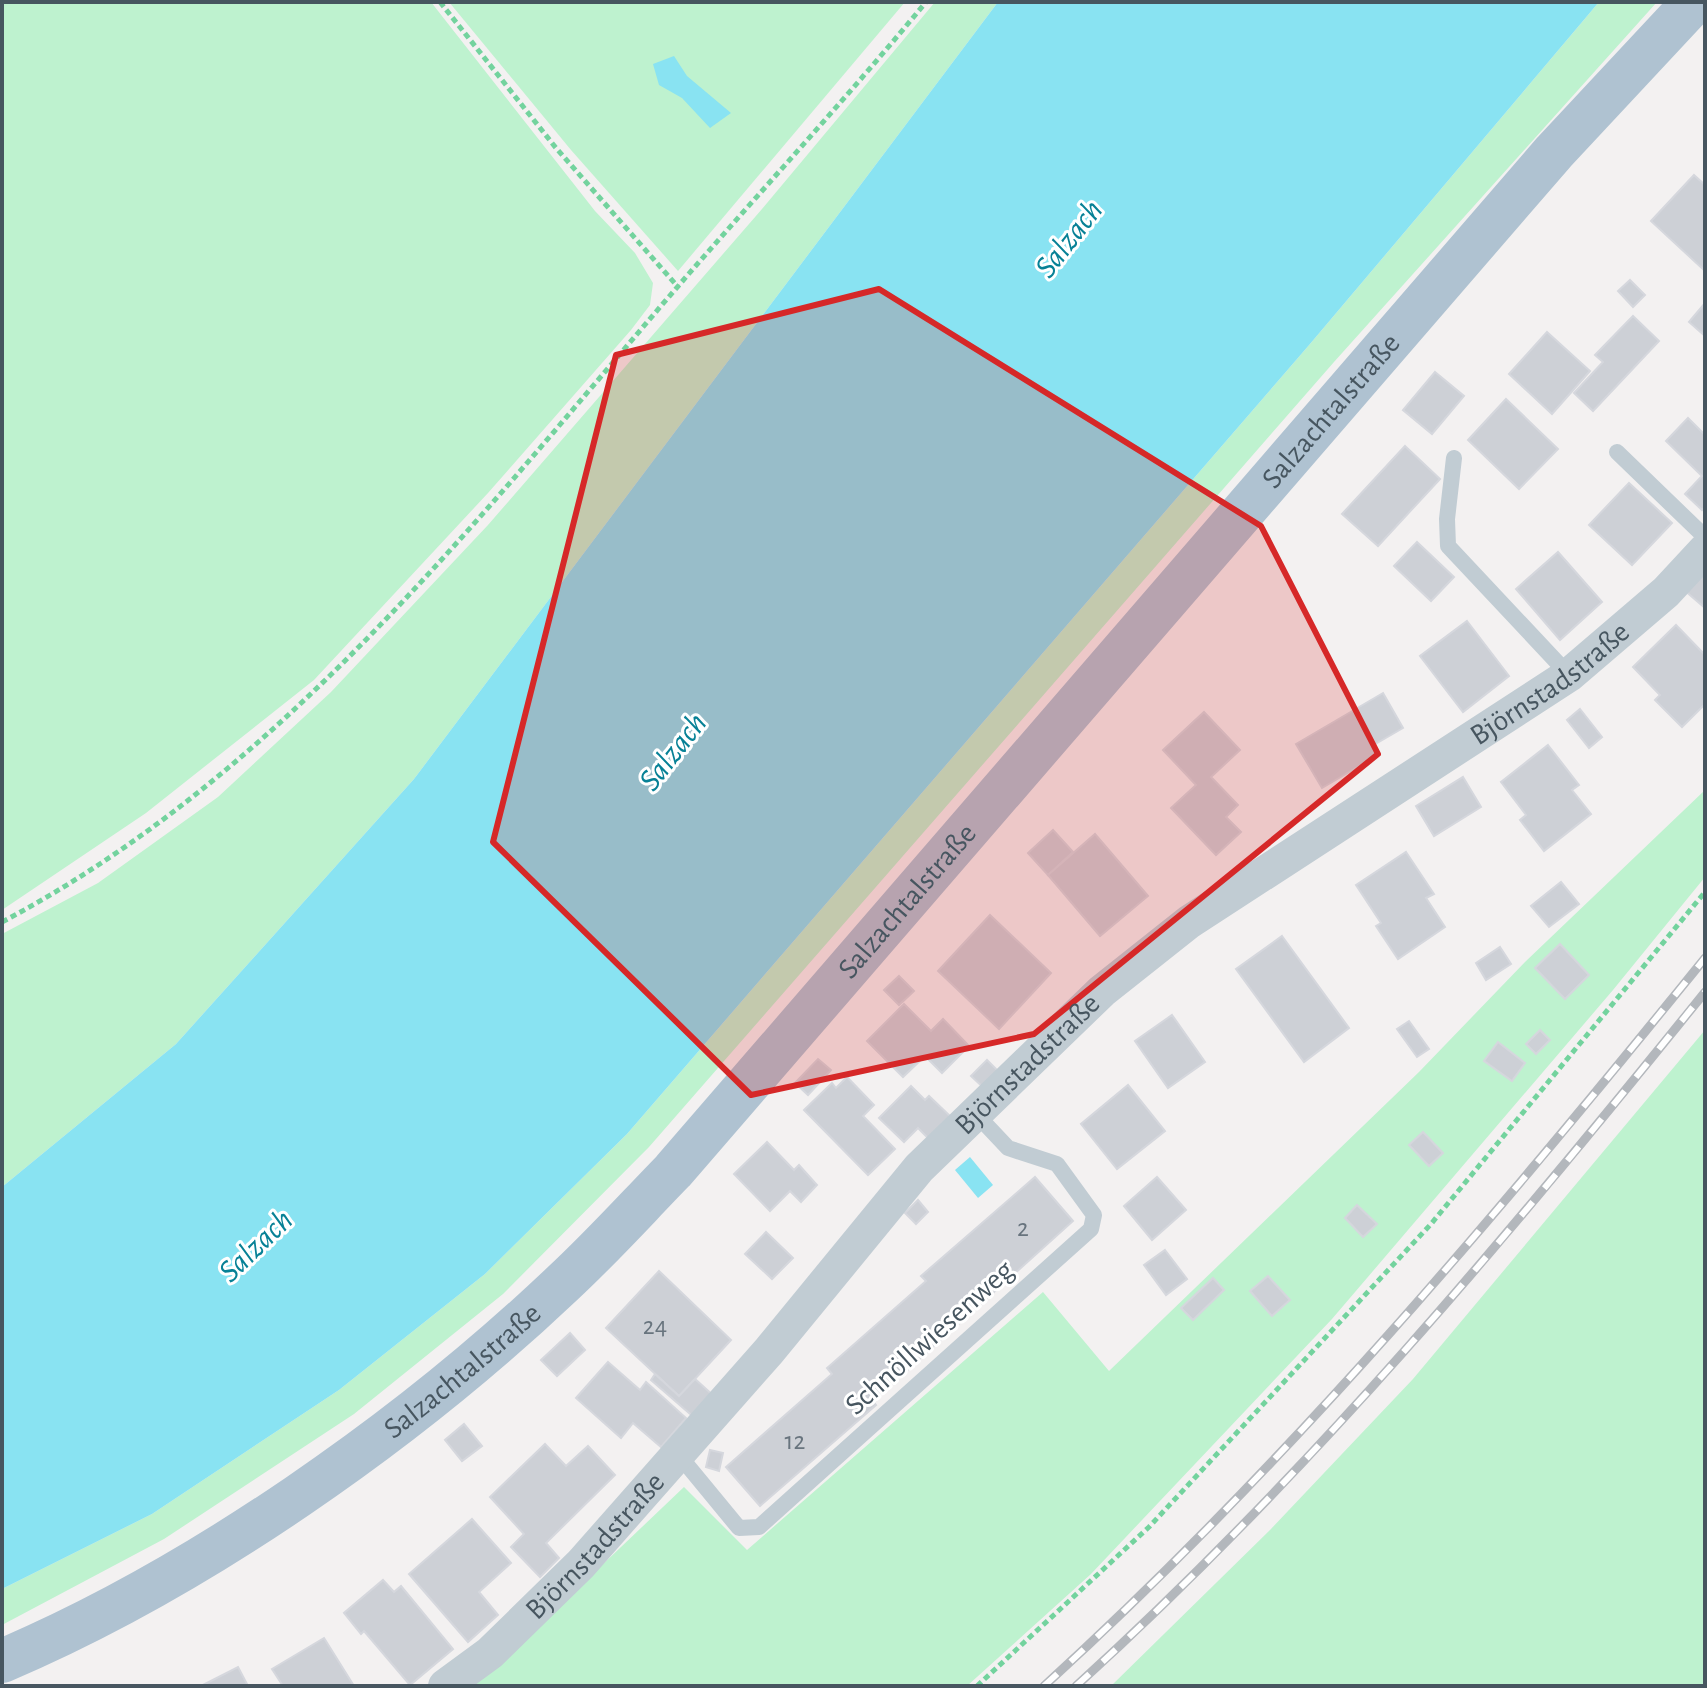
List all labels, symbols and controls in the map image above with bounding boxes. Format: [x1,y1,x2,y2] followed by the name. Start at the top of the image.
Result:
[1029,194,1109,283] water label: Salzach
[1257,328,1406,494] street label: Salzachtalstraße
[1465,617,1635,751] street label: Björnstadstraße
[633,707,713,796] water label: Salzach
[833,818,982,984] street label: Salzachtalstraße
[950,988,1106,1141] street label: Björnstadstraße
[213,1203,299,1288] water label: Salzach
[1017,1215,1029,1241] house number: 2
[840,1255,1020,1421] street label: Schnöllwiesenweg
[379,1298,547,1445] street label: Salzachtalstraße
[643,1313,667,1339] house number: 24
[785,1428,806,1454] house number: 12
[520,1467,670,1625] street label: Björnstadstraße

